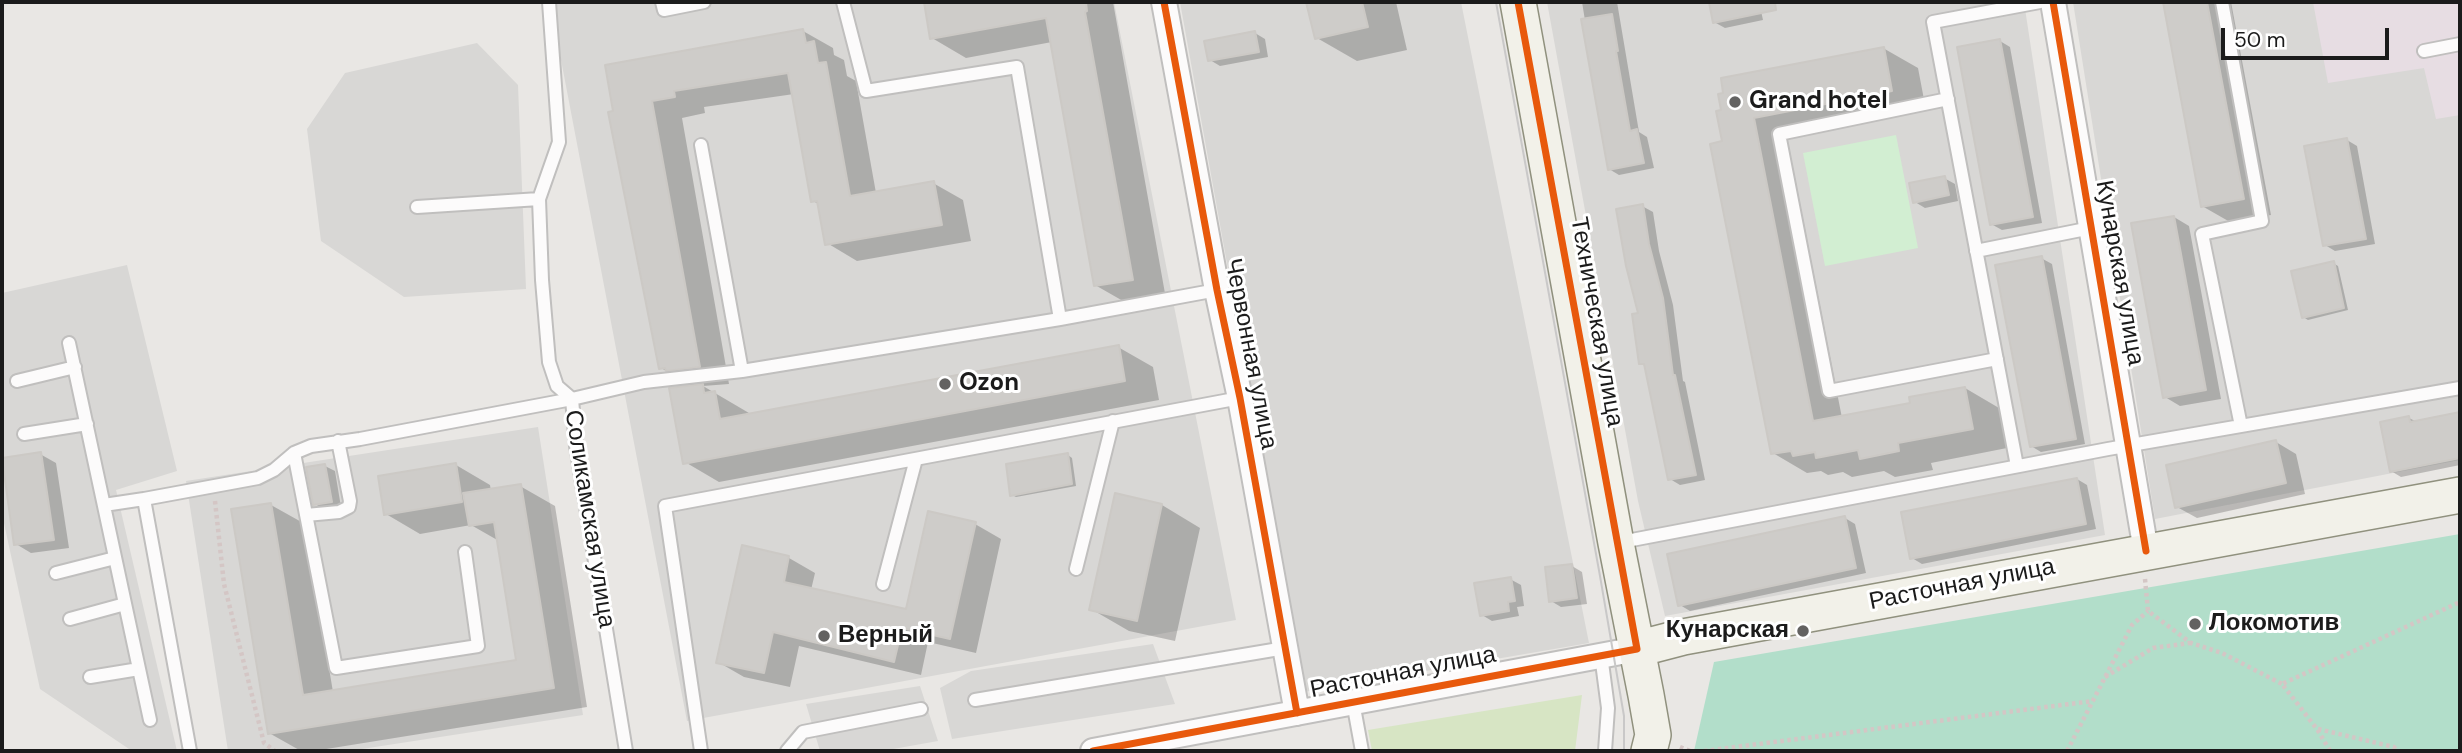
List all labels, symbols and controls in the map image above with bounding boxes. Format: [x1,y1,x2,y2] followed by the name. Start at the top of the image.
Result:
[2224,14,2392,58] scale bar
[2234,26,2285,54] text: 50 m
[1749,88,1888,116] place label: Grand hotel
[1727,94,1743,110] marker: Grand hotel
[2089,178,2149,368] street label: Кунарская улица
[1563,215,1629,429] street label: Техническая улица
[1217,256,1283,452] street label: Червонная улица
[959,370,1019,398] place label: Ozon
[937,376,953,392] marker: Ozon
[558,408,620,630] street label: Соликамская улица
[1867,553,2057,617] street label: Расточная улица
[2209,610,2339,638] place label: Локомотив
[2187,616,2203,632] marker: Локомотив
[1666,617,1789,645] place label: Кунарская
[838,622,933,650] place label: Верный
[1795,623,1811,639] marker: Кунарская
[816,628,832,644] marker: Верный
[1308,641,1498,705] street label: Расточная улица

